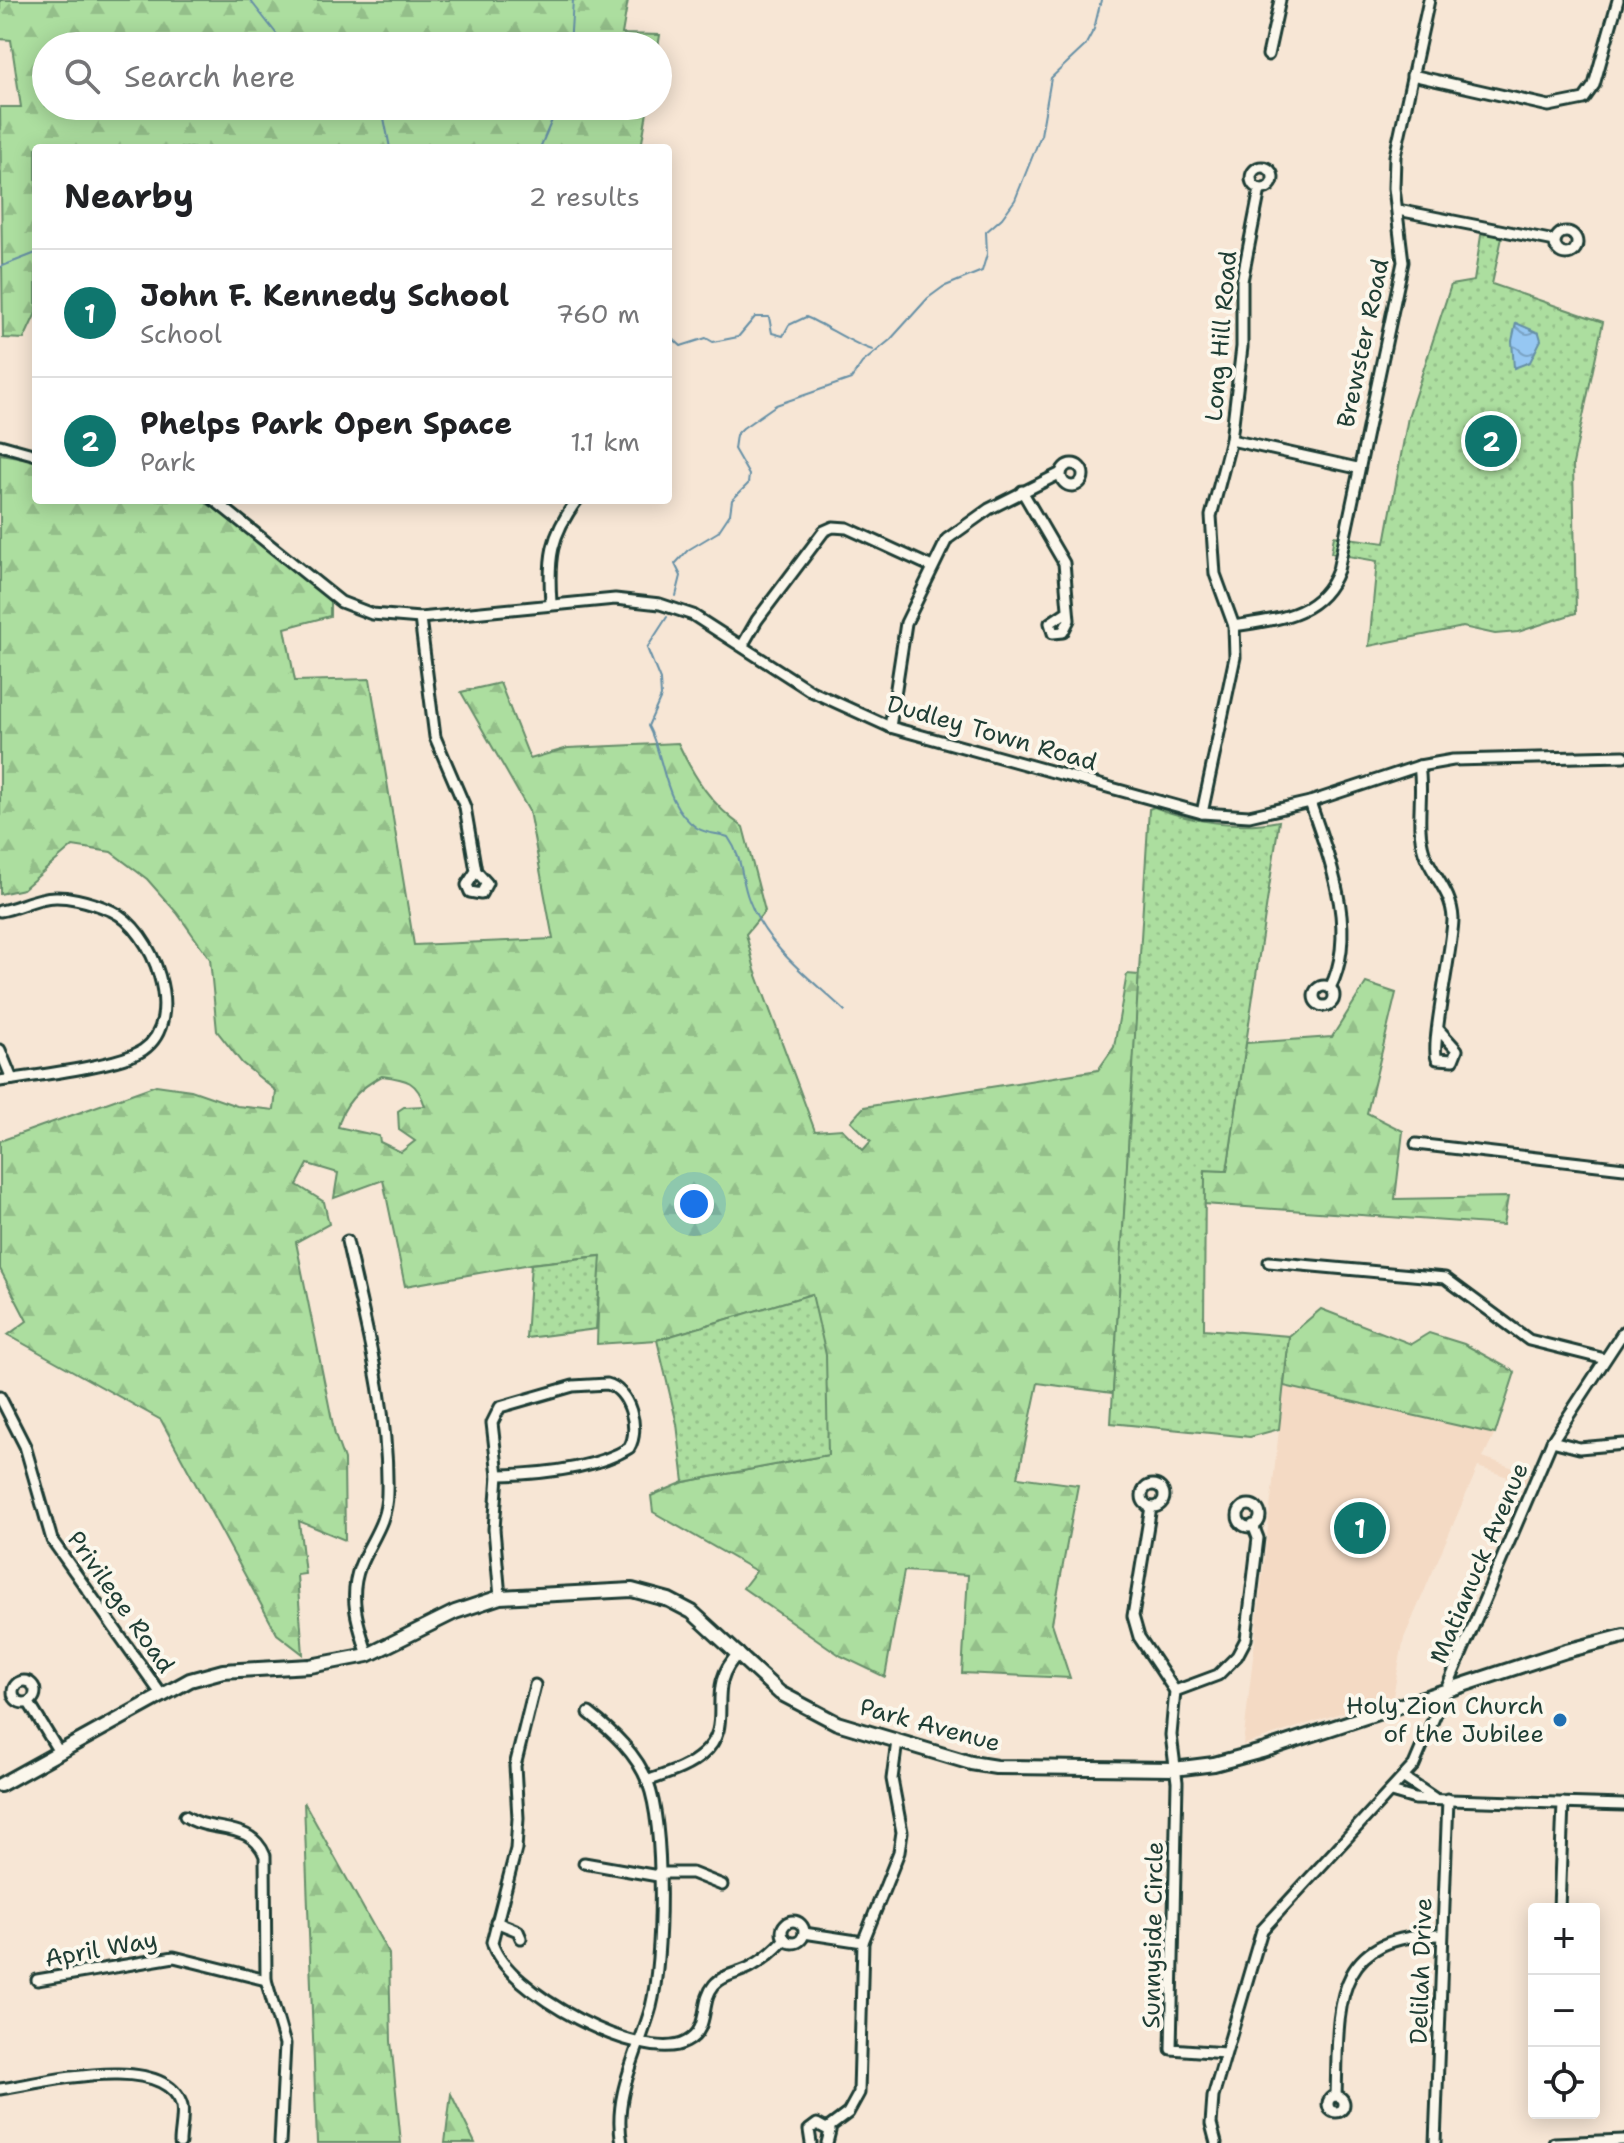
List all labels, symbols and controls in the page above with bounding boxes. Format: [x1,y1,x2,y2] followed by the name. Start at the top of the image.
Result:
[32,32,672,120] search box
[60,54,104,98] icon: search
[124,56,295,97] text: Search here
[64,173,194,219] text: Nearby
[528,179,640,214] text: 2 results
[1198,249,1244,423] street label: Long Hill Road
[1329,256,1397,430] street label: Brewster Road
[140,275,509,316] text: John F. Kennedy School
[84,296,96,331] text: 1
[556,296,640,331] text: 760 m
[140,316,222,351] text: School
[140,403,512,444] text: Phelps Park Open Space
[1465,411,1517,471] pin: 2
[81,424,99,459] text: 2
[570,424,640,459] text: 1.1 km
[140,444,196,479] text: Park
[883,688,1101,778] street label: Dudley Town Road
[674,1184,714,1224] your location
[1422,1458,1536,1668] street label: Matianuck Avenue
[1334,1498,1386,1558] pin: 1
[60,1524,182,1680] street label: Privilege Road
[1346,1690,1544,1750] place label: Holy Zion Church of the Jubilee
[856,1691,1004,1759] street label: Park Avenue
[1551,1711,1569,1729] marker: Holy Zion Church of the Jubilee
[1135,1841,1171,2029] street label: Sunnyside Circle
[1402,1897,1440,2045] street label: Delilah Drive
[1528,1903,1600,2119] map controls
[1528,1903,1600,1975] button: +
[42,1923,160,1975] street label: April Way
[1528,1975,1600,2047] button: −
[1528,2047,1600,2119] button: locate

